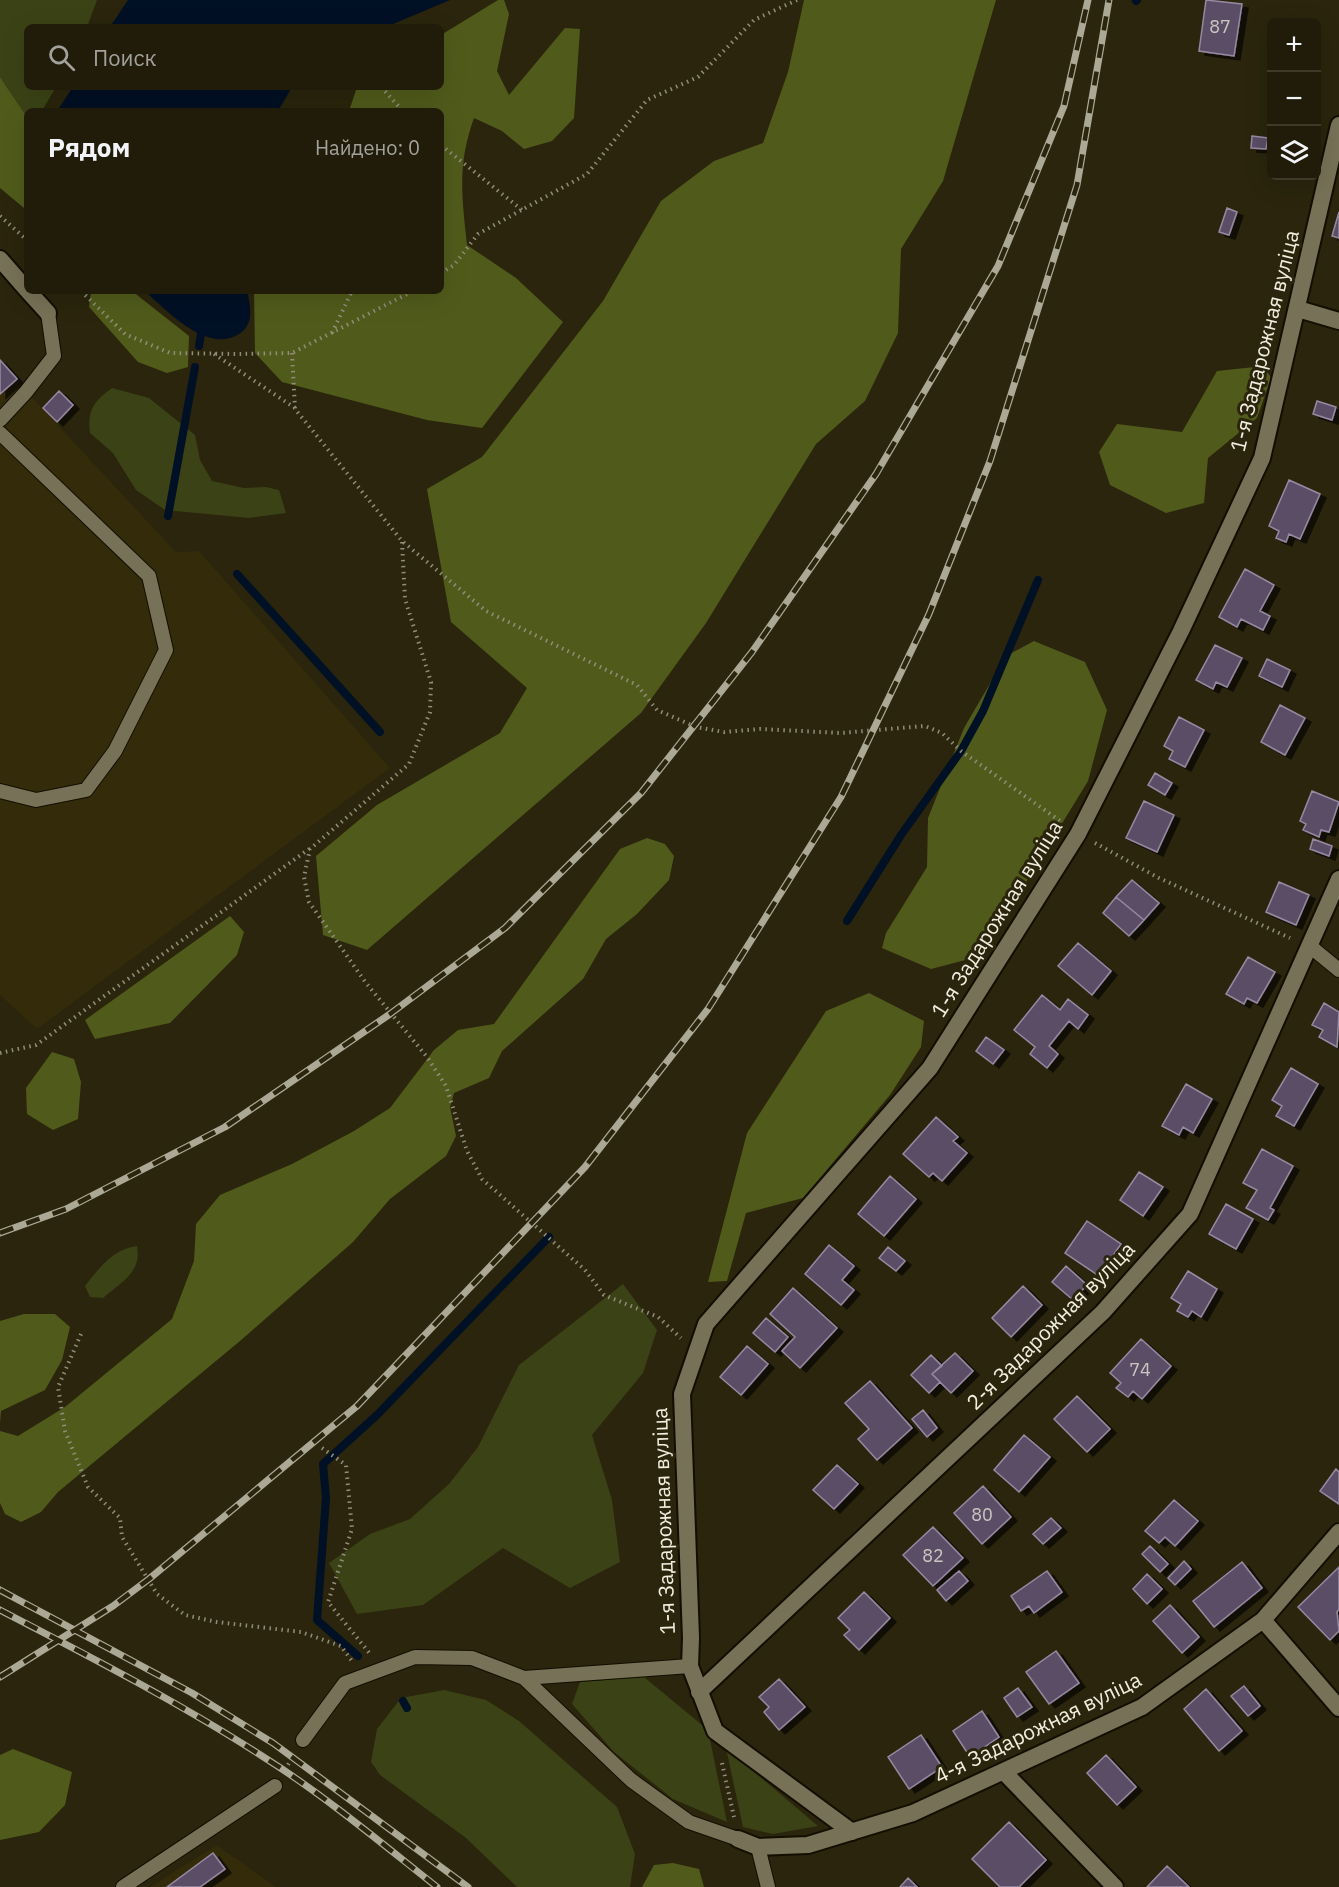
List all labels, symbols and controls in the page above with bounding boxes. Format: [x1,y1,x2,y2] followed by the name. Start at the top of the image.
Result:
[1209,15,1231,38] house number: 87
[1267,18,1321,180] map controls
[1267,18,1321,72] button: +
[24,24,444,90] search box
[45,41,78,74] icon: search
[93,43,157,72] text: Поиск
[1267,72,1321,126] button: −
[1267,126,1321,180] button: layers
[48,130,130,164] text: Рядом
[315,134,420,161] text: Найдено: 0
[1223,227,1305,454] street label: 1-я Задарожная вуліца
[924,815,1068,1022] street label: 1-я Задарожная вуліца
[960,1235,1141,1416] street label: 2-я Задарожная вуліца
[1129,1358,1151,1381] house number: 74
[645,1407,681,1635] street label: 1-я Задарожная вуліца
[971,1503,993,1526] house number: 80
[922,1544,944,1567] house number: 82
[929,1665,1146,1789] street label: 4-я Задарожная вуліца

